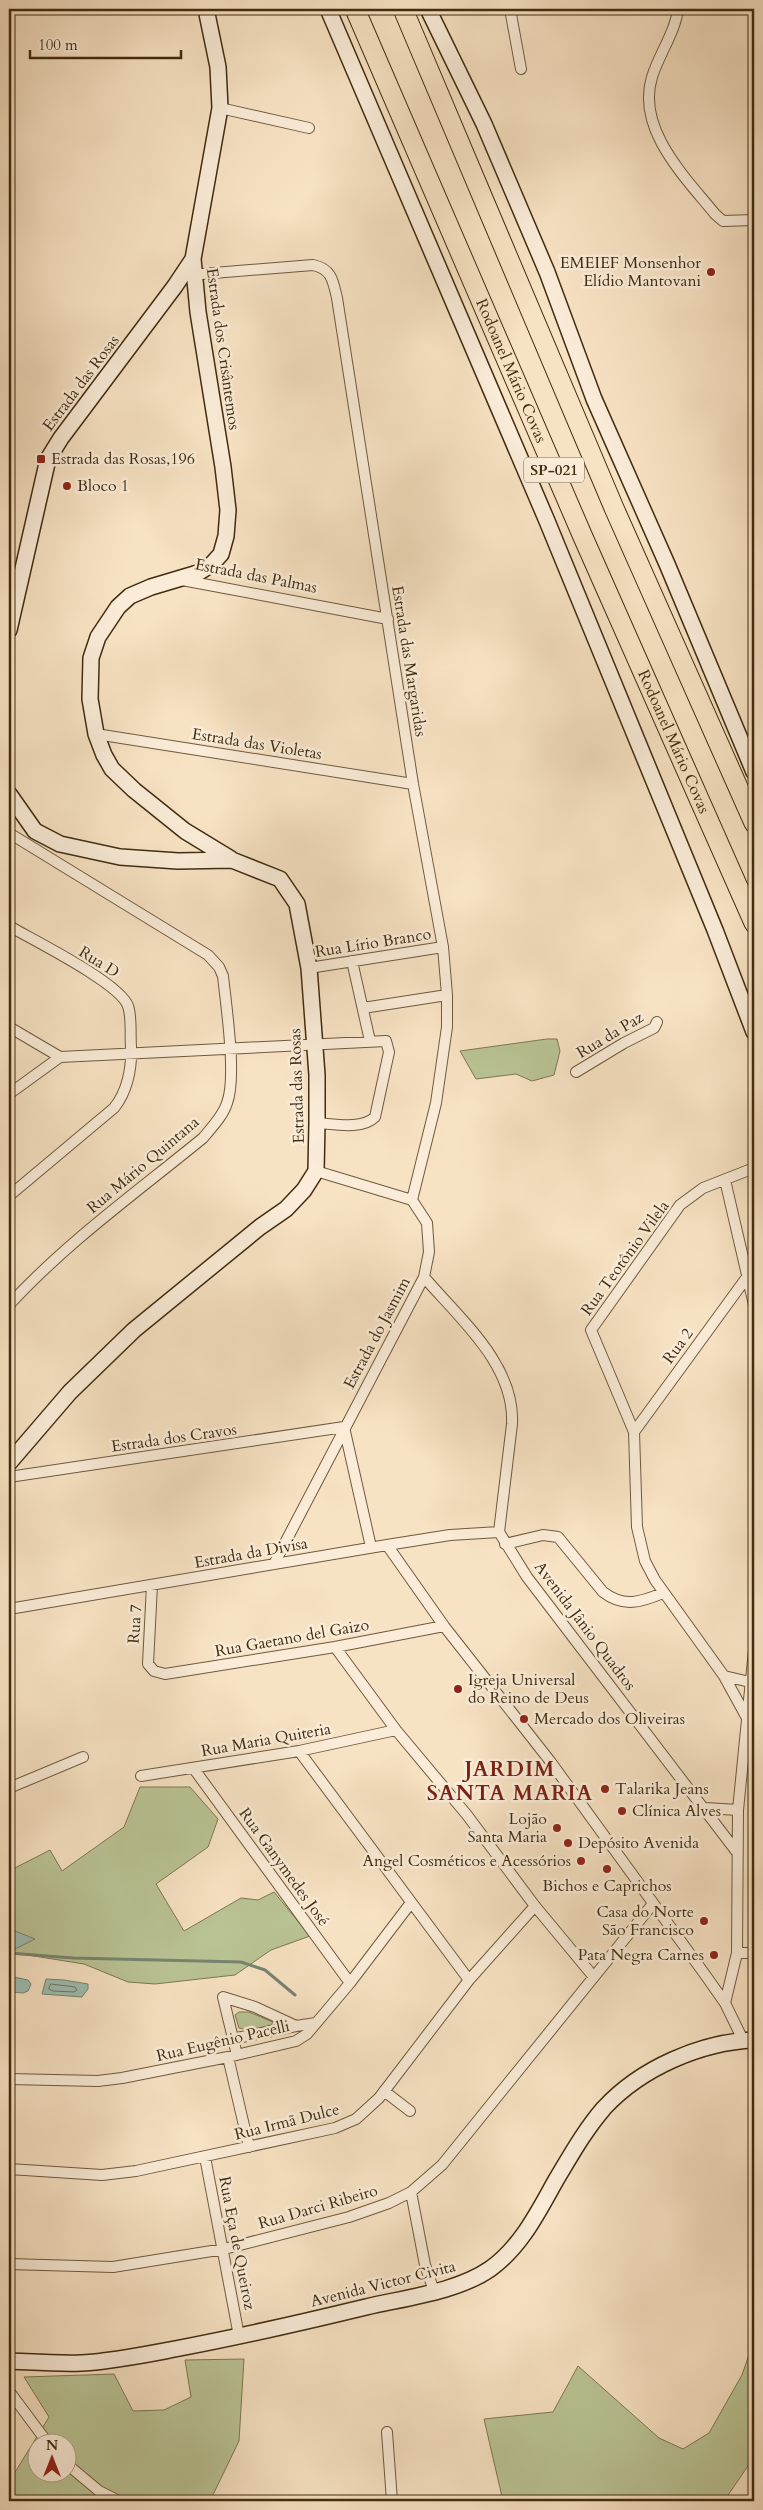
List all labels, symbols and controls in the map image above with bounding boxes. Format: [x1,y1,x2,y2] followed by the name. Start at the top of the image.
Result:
[30,28,181,60] scale bar
[38,35,78,55] text: 100 m
[560,252,701,292] place label: EMEIEF Monsenhor Elídio Mantovani
[705,266,717,278] marker: EMEIEF Monsenhor Elídio Mantovani
[201,267,245,431] street label: Estrada dos Crisântemos
[470,295,552,446] street label: Rodoanel Mário Covas
[38,330,124,436] street label: Estrada das Rosas
[51,448,195,470] place label: Estrada das Rosas,196
[35,453,47,465] marker: Estrada das Rosas,196
[524,458,584,482] road number: SP-021
[77,475,129,497] place label: Bloco 1
[61,480,73,492] marker: Bloco 1
[193,553,319,599] street label: Estrada das Palmas
[386,584,432,738] street label: Estrada das Margaridas
[632,666,715,817] street label: Rodoanel Mário Covas
[190,723,324,765] street label: Estrada das Violetas
[313,923,433,963] street label: Rua Lírio Branco
[74,941,124,983] street label: Rua D
[572,1006,648,1064] street label: Rua da Paz
[284,1028,310,1144] street label: Estrada das Rosas
[82,1111,204,1219] street label: Rua Mário Quintana
[576,1196,674,1320] street label: Rua Teotônio Vilela
[338,1273,416,1393] street label: Estrada do Jasmim
[658,1324,698,1368] street label: Rua 2
[110,1418,238,1458] street label: Estrada dos Cravos
[193,1532,310,1574] street label: Estrada da Divisa
[529,1557,641,1695] street label: Avenida Jânio Quadros
[123,1604,147,1644] street label: Rua 7
[213,1614,371,1662] street label: Rua Gaetano del Gaizo
[468,1669,589,1709] place label: Igreja Universal do Reino de Deus
[452,1683,464,1695] marker: Igreja Universal do Reino de Deus
[534,1708,685,1730] place label: Mercado dos Oliveiras
[518,1713,530,1725] marker: Mercado dos Oliveiras
[199,1718,333,1762] street label: Rua Maria Quiteria
[427,1755,593,1808] district label: JARDIM SANTA MARIA
[615,1778,709,1800] place label: Talarika Jeans
[599,1783,611,1795] marker: Talarika Jeans
[632,1800,721,1822] place label: Clínica Alves
[234,1803,334,1931] street label: Rua Ganymedes José
[616,1805,628,1817] marker: Clínica Alves
[467,1808,547,1848] place label: Lojão Santa Maria
[551,1822,563,1834] marker: Lojão Santa Maria
[578,1832,699,1854] place label: Depósito Avenida
[562,1837,574,1849] marker: Depósito Avenida
[363,1850,571,1872] place label: Angel Cosméticos e Acessórios
[575,1855,587,1867] marker: Angel Cosméticos e Acessórios
[601,1863,613,1875] marker: Bichos e Caprichos
[542,1875,672,1897] place label: Bichos e Caprichos
[596,1901,694,1941] place label: Casa do Norte São Francisco
[698,1915,710,1927] marker: Casa do Norte São Francisco
[578,1944,704,1966] place label: Pata Negra Carnes
[708,1949,720,1961] marker: Pata Negra Carnes
[154,2015,292,2067] street label: Rua Eugênio Pacelli
[232,2098,342,2146] street label: Rua Irmã Dulce
[213,2174,261,2312] street label: Rua Eça de Queiroz
[256,2179,381,2235] street label: Rua Darci Ribeiro
[308,2255,458,2313] street label: Avenida Victor Civita
[28,2432,78,2482] north arrow
[46,2436,58,2455] text: N

